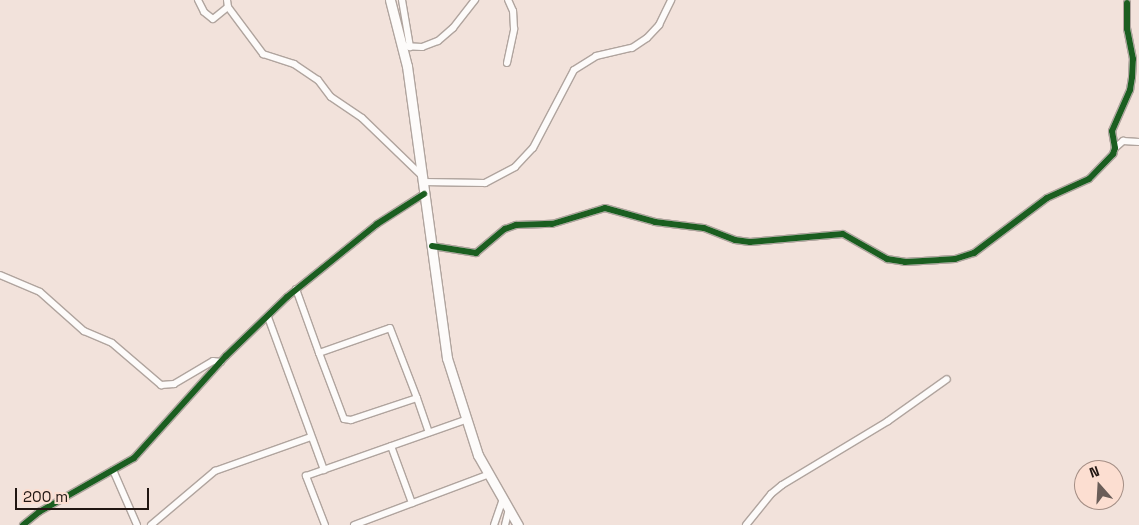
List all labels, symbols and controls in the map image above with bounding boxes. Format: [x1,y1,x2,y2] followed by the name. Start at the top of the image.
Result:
[1074,460,1124,510] north arrow
[1087,462,1102,482] text: N
[18,478,151,510] scale bar
[23,487,68,506] text: 200 m

